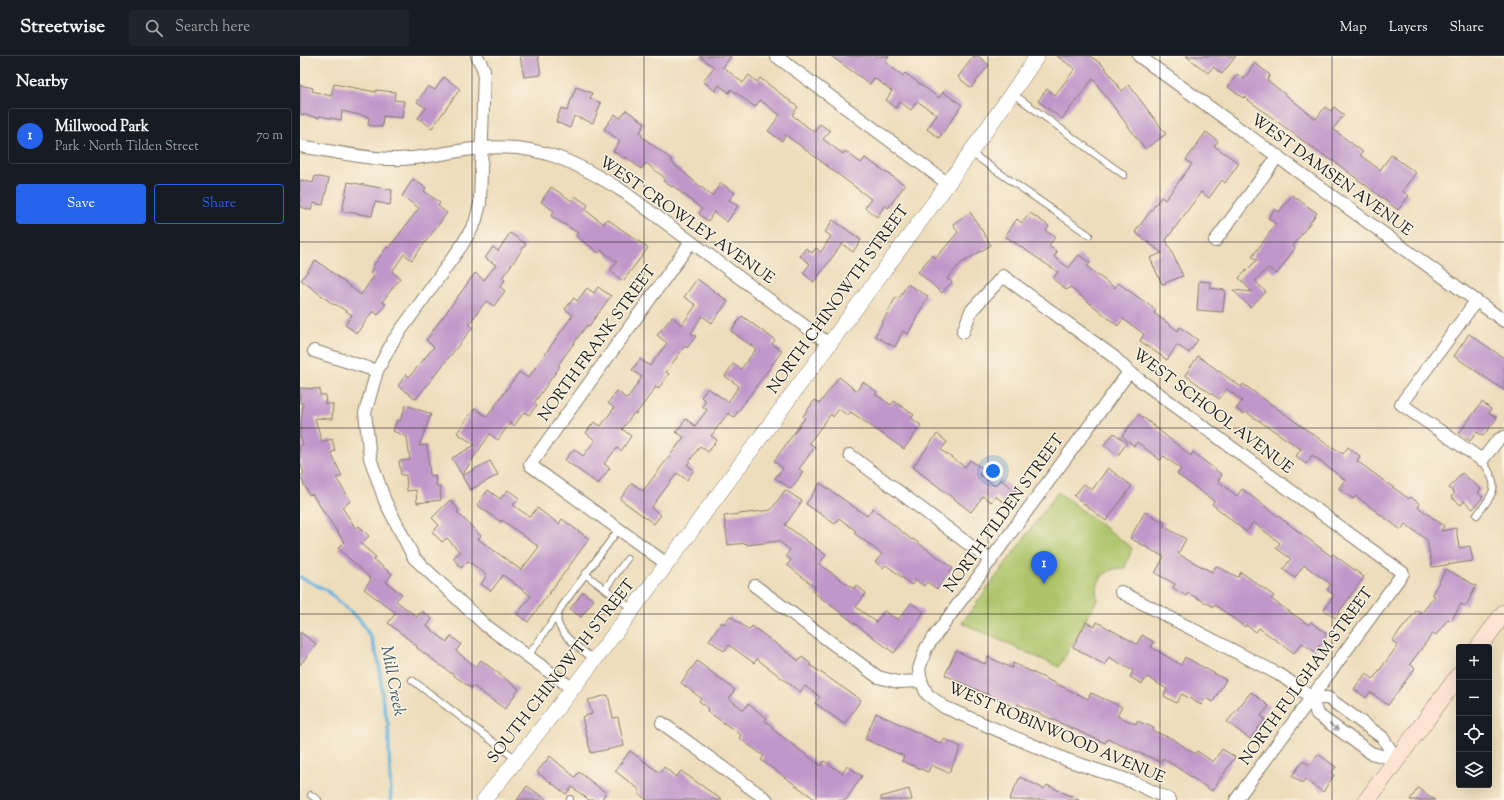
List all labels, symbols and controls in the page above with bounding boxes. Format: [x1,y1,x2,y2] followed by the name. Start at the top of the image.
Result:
[129,10,409,46] search box
[20,14,105,41] text: Streetwise
[143,17,165,39] icon: search
[175,17,250,38] text: Search here
[1340,18,1367,38] text: Map
[1389,18,1427,38] text: Layers
[1449,18,1484,38] text: Share
[16,70,68,94] text: Nearby
[1245,109,1417,243] street label: WEST DAMSEN AVENUE
[55,117,149,138] text: Millwood Park
[28,127,32,145] text: 1
[256,127,283,145] text: 70 m
[55,138,199,156] text: Park · North Tilden Street
[594,151,779,291] street label: WEST CROWLEY AVENUE
[16,184,146,224] button: Save
[154,184,284,224] button: Share
[763,201,915,399] street label: NORTH CHINOWTH STREET
[534,261,662,427] street label: NORTH FRANK STREET
[1127,344,1297,480] street label: WEST SCHOOL AVENUE
[939,430,1071,598] street label: NORTH TILDEN STREET
[983,461,1003,481] your location
[1031,551,1057,584] pin: 1
[483,575,641,769] street label: SOUTH CHINOWTH STREET
[1234,583,1380,771] street label: NORTH FULGHAM STREET
[373,644,411,719] water label: Mill Creek
[1456,644,1492,788] map controls
[1456,644,1492,680] button: +
[944,678,1168,790] street label: WEST ROBINWOOD AVENUE
[1456,680,1492,716] button: −
[1456,716,1492,752] button: locate
[1329,723,1340,731] one-way arrow
[1456,752,1492,788] button: layers

